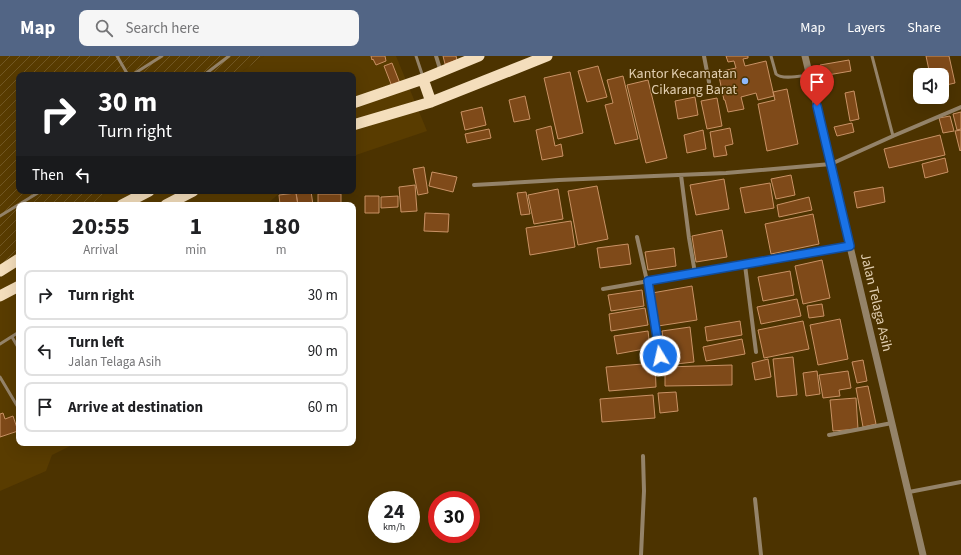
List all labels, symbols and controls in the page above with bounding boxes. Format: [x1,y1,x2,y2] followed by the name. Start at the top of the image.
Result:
[79,10,359,46] search box
[20,15,55,42] text: Map
[93,17,115,39] icon: search
[125,18,199,39] text: Search here
[800,18,825,38] text: Map
[847,18,885,38] text: Layers
[907,18,941,38] text: Share
[629,64,737,100] place label: Kantor Kecamatan Cikarang Barat
[800,65,834,106] pin
[913,68,949,104] map controls
[913,68,949,104] button: sound
[806,71,828,93] icon: arrive
[740,76,750,86] marker: Kantor Kecamatan Cikarang Barat
[98,82,157,122] text: 30 m
[32,88,84,140] icon: right
[98,119,172,144] text: Turn right
[72,164,94,186] icon: left
[32,165,64,186] text: Then
[72,209,130,244] text: 20:55
[190,209,202,244] text: 1
[262,209,300,244] text: 180
[83,241,118,259] text: Arrival
[185,241,206,259] text: min
[276,241,287,259] text: m
[855,251,897,353] street label: Jalan Telaga Asih
[34,284,56,306] icon: right
[68,285,134,306] text: Turn right
[308,285,338,306] text: 30 m
[68,332,124,353] text: Turn left
[639,335,681,377] position arrow
[34,340,56,362] icon: left
[308,341,338,362] text: 90 m
[68,353,161,371] text: Jalan Telaga Asih
[34,396,56,418] icon: arrive
[68,397,203,418] text: Arrive at destination
[308,397,338,418] text: 60 m
[428,491,480,543] speed limit sign: 30
[383,498,405,526] text: 24
[383,520,405,534] text: km/h

